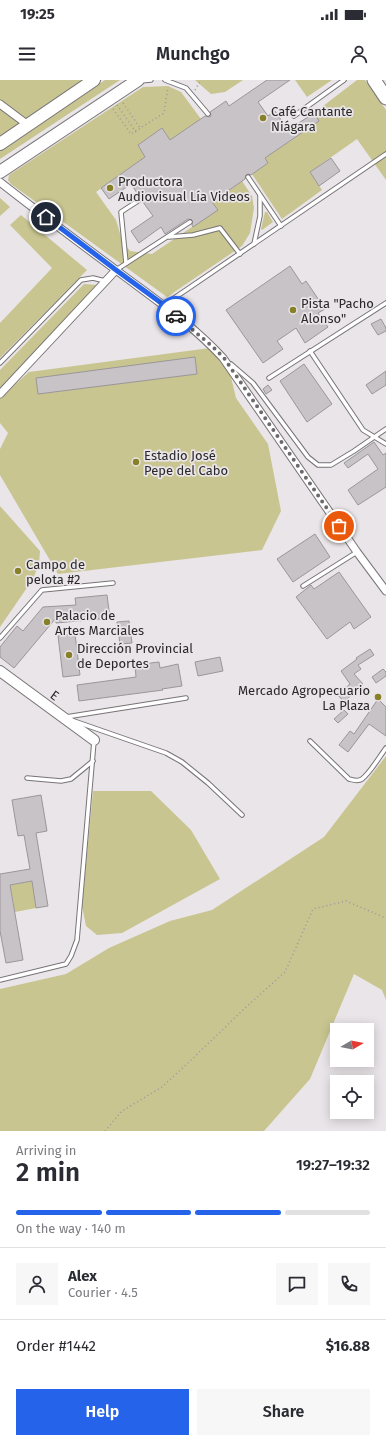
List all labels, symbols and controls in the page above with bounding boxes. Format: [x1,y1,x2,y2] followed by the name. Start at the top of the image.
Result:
[20,5,55,23] text: 19:25
[16,43,38,65] icon: menu
[156,43,230,65] text: Munchgo
[348,43,370,65] icon: person
[271,104,353,134] place label: Café Cantante Niágara
[258,113,268,123] marker: Café Cantante Niágara
[118,174,250,204] place label: Productora Audiovisual Lía Videos
[105,183,115,193] marker: Productora Audiovisual Lía Videos
[29,200,63,234] pin
[35,206,57,228] icon: home
[156,296,196,336] courier
[301,296,374,326] place label: Pista "Pacho Alonso"
[165,305,187,327] icon: car
[288,305,298,315] marker: Pista "Pacho Alonso"
[144,448,228,478] place label: Estadio José Pepe del Cabo
[131,457,141,467] marker: Estadio José Pepe del Cabo
[322,509,356,543] pin
[328,515,350,537] icon: bag
[26,557,85,587] place label: Campo de pelota #2
[13,566,23,576] marker: Campo de pelota #2
[55,608,144,638] place label: Palacio de Artes Marciales
[42,617,52,627] marker: Palacio de Artes Marciales
[77,641,193,671] place label: Dirección Provincial de Deportes
[64,650,74,660] marker: Dirección Provincial de Deportes
[238,683,370,713] place label: Mercado Agropecuario La Plaza
[47,687,62,704] street label: E
[373,692,383,702] marker: Mercado Agropecuario La Plaza
[330,1023,374,1067] north arrow
[330,1023,374,1119] map controls
[330,1075,374,1119] button: locate
[16,1143,76,1158] text: Arriving in
[296,1156,370,1174] text: 19:27–19:32
[16,1157,80,1188] text: 2 min
[16,1221,126,1236] text: On the way · 140 m
[16,1263,58,1305] button: person
[276,1263,318,1305] button: chat
[328,1263,370,1305] button: phone
[68,1267,97,1285] text: Alex
[68,1285,138,1300] text: Courier · 4.5
[16,1337,96,1355] text: Order #1442
[326,1337,370,1355] text: $16.88
[16,1389,189,1435] button: Help
[197,1389,370,1435] button: Share

